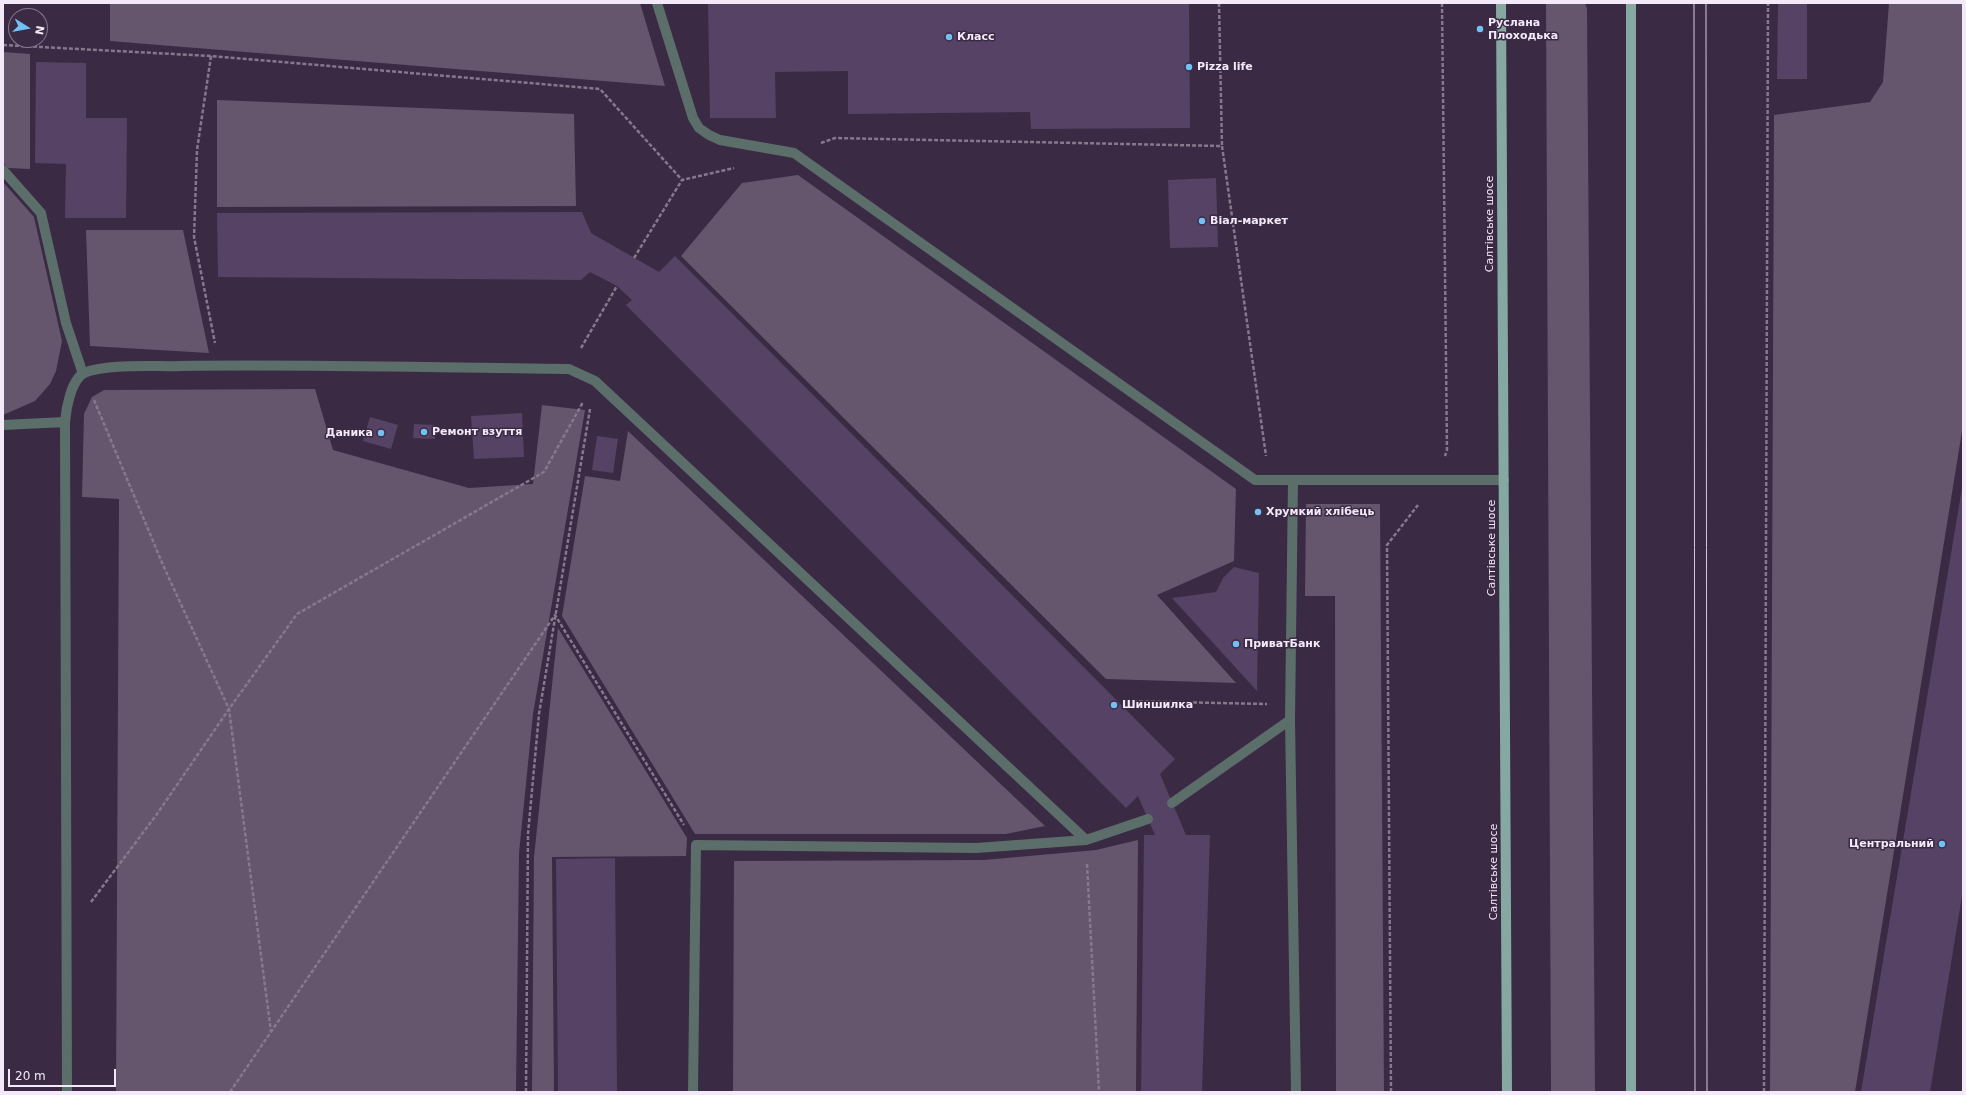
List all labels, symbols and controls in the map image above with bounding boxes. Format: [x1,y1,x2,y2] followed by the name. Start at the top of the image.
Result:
[8,8,48,48] north arrow
[1488,16,1558,42] place label: Руслана Плоходька
[32,24,47,36] text: N
[1475,24,1485,34] marker: Руслана Плоходька
[957,30,995,44] place label: Класс
[944,32,954,42] marker: Класс
[1197,60,1253,74] place label: Pizza life
[1184,62,1194,72] marker: Pizza life
[1483,176,1497,272] street label: Салтівське шосе
[1210,214,1288,228] place label: Віал-маркет
[1197,216,1207,226] marker: Віал-маркет
[432,425,522,439] place label: Ремонт взуття
[326,426,373,440] place label: Даника
[419,427,429,437] marker: Ремонт взуття
[376,428,386,438] marker: Даника
[1485,500,1499,596] street label: Салтівське шосе
[1266,505,1374,519] place label: Хрумкий хлібець
[1253,507,1263,517] marker: Хрумкий хлібець
[1244,637,1320,651] place label: ПриватБанк
[1231,639,1241,649] marker: ПриватБанк
[1122,698,1193,712] place label: Шиншилка
[1109,700,1119,710] marker: Шиншилка
[1487,824,1501,920] street label: Салтівське шосе
[1849,837,1934,851] place label: Центральний
[1937,839,1947,849] marker: Центральний
[10,1061,118,1087] scale bar
[15,1069,46,1083] text: 20 m

